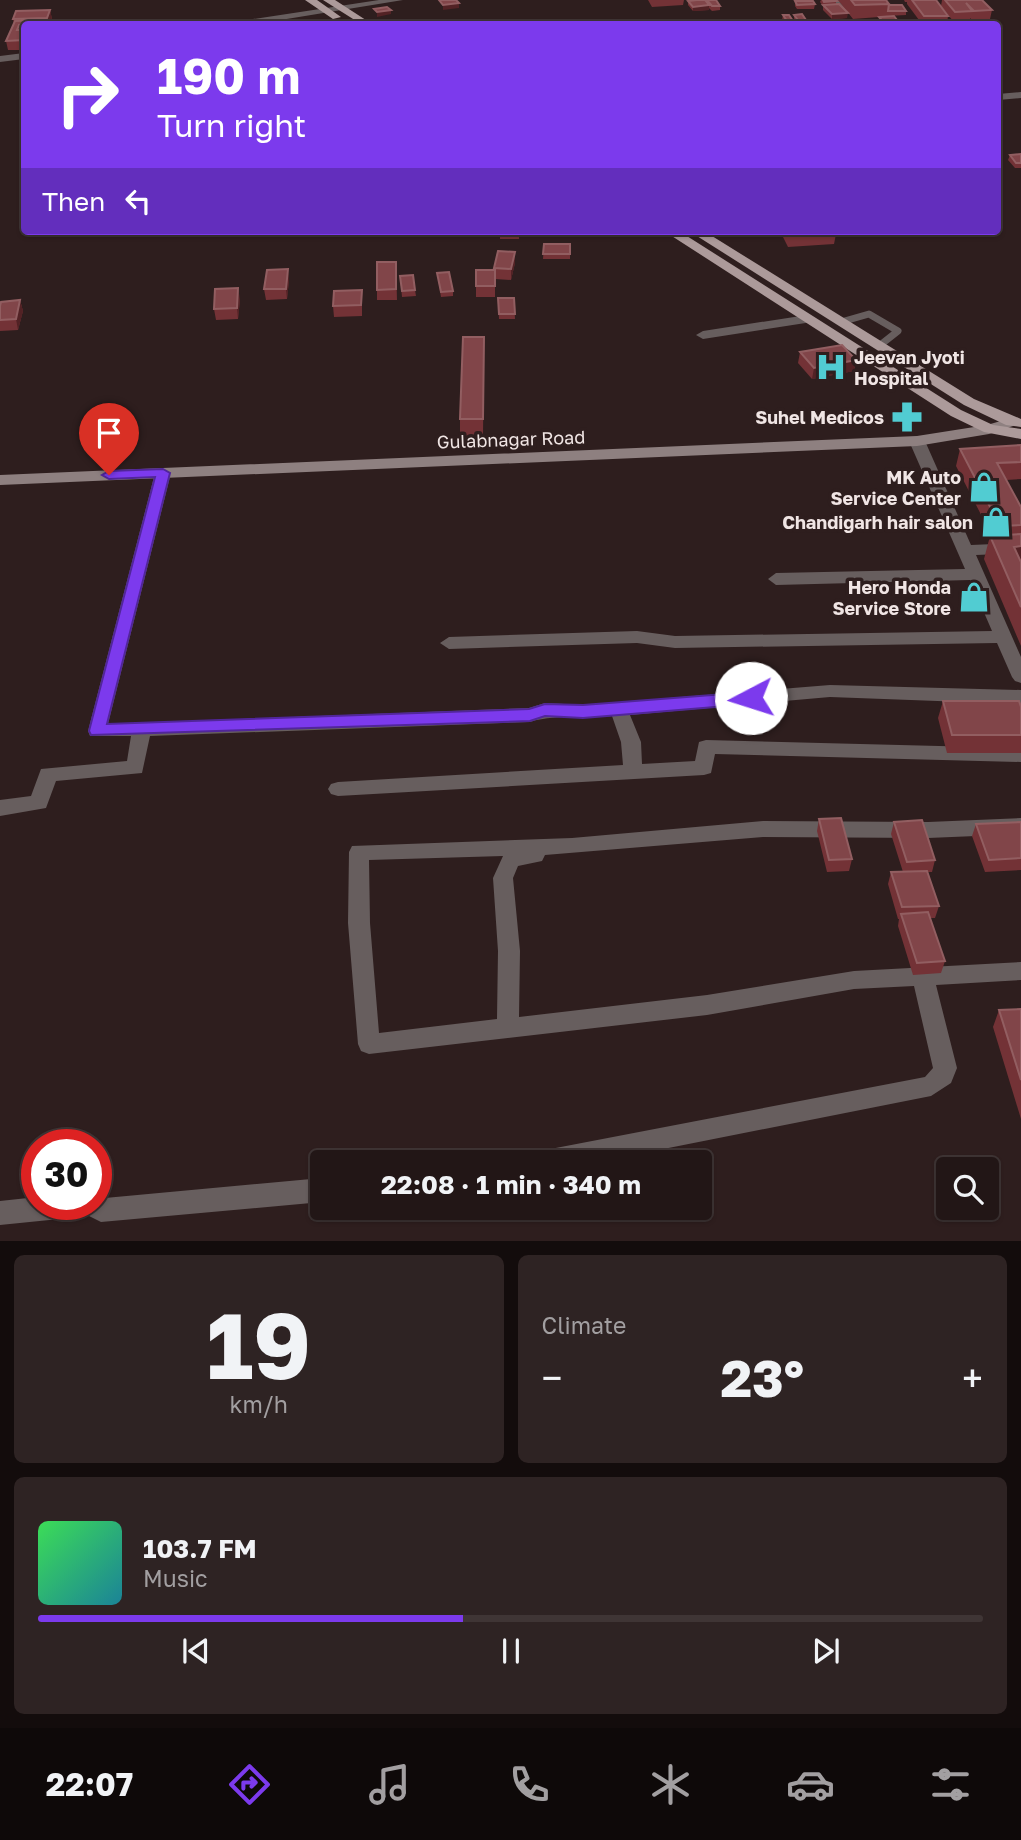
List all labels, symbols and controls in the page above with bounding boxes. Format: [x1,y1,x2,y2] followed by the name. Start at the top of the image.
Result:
[157,46,300,105] text: 190 m
[42,49,133,140] icon: right
[157,106,306,144] text: Turn right
[119,182,157,220] icon: left
[42,186,105,217] text: Then
[854,346,965,389] place label: Jeevan Jyoti Hospital
[814,350,848,384] hospital icon: Jeevan Jyoti Hospital
[890,400,924,434] pharmacy icon: Suhel Medicos
[79,403,139,475] pin
[755,406,884,428] place label: Suhel Medicos
[90,414,128,452] icon: arrive
[436,425,586,453] street label: Gulabnagar Road
[831,466,961,509] place label: MK Auto Service Center
[967,470,1001,504] shop icon: MK Auto Service Center
[979,505,1013,539] shop icon: Chandigarh hair salon
[782,511,973,533] place label: Chandigarh hair salon
[832,576,951,619] place label: Hero Honda Service Store
[957,580,991,614] shop icon: Hero Honda Service Store
[714,661,788,735] position arrow
[21,1129,112,1220] speed limit sign: 30
[936,1157,999,1220] map controls
[936,1157,999,1220] button: search
[381,1169,641,1200] text: 22:08 · 1 min · 340 m
[206,1290,311,1399] text: 19
[542,1311,626,1339] text: Climate
[720,1346,804,1408] text: 23°
[542,1355,562,1400] text: −
[962,1355,983,1400] text: +
[229,1390,288,1418] text: km/h
[143,1533,257,1564] text: 103.7 FM
[143,1564,208,1592] text: Music
[177,1632,215,1670] icon: previous
[492,1632,530,1670] icon: pause
[807,1632,845,1670] icon: next
[225,1760,274,1809] icon: directions
[365,1760,414,1809] icon: music
[505,1760,554,1809] icon: phone
[646,1760,695,1809] icon: climate
[786,1760,835,1809] icon: car
[926,1760,975,1809] icon: filters
[46,1765,133,1803] text: 22:07

